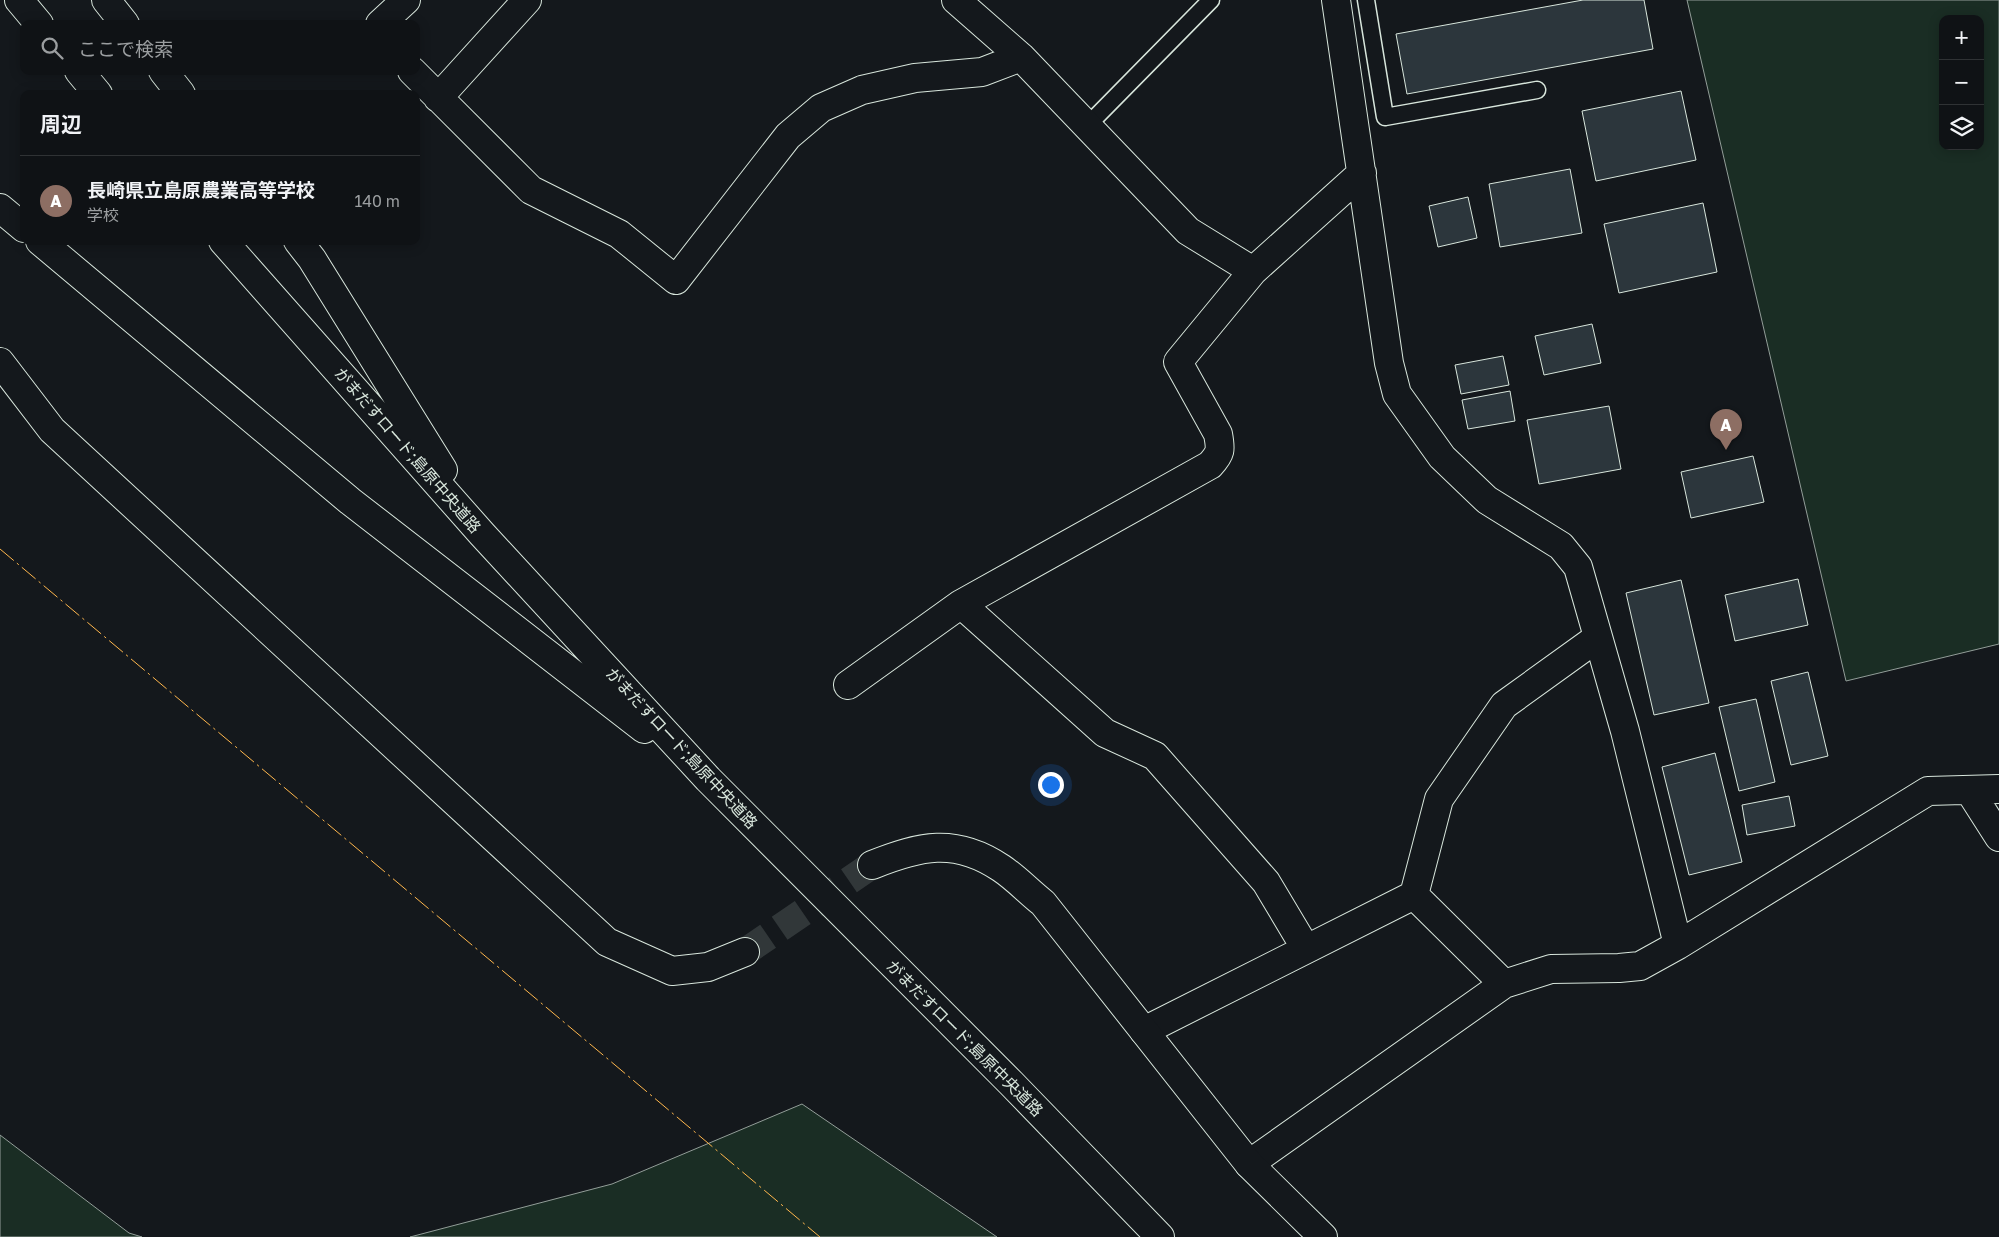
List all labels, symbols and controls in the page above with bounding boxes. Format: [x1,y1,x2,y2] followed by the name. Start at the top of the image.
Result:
[1939,15,1984,150] map controls
[1939,15,1984,60] button: +
[20,20,420,75] search box
[38,34,66,62] icon: search
[78,37,173,60] text: ここで検索
[1939,60,1984,105] button: −
[1939,105,1984,150] button: layers
[40,111,82,137] text: 周辺
[87,178,315,201] text: 長崎県立島原農業高等学校
[50,191,62,211] text: A
[354,191,400,211] text: 140 m
[87,205,119,225] text: 学校
[331,363,485,537] street label: がまだすロード;島原中央道路
[1710,409,1742,450] pin: A
[602,663,762,833] street label: がまだすロード;島原中央道路
[1038,772,1064,798] your location
[883,956,1047,1120] street label: がまだすロード;島原中央道路

